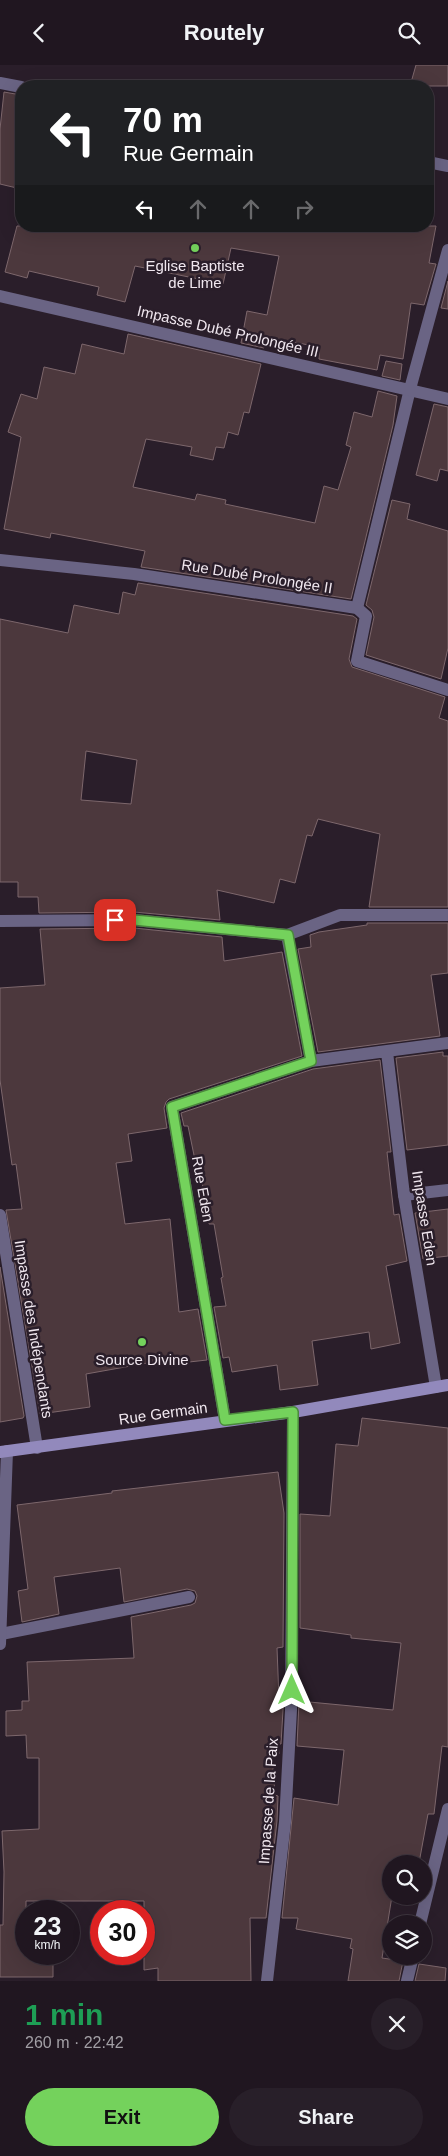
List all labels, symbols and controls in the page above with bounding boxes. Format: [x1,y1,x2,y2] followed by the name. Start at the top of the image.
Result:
[25,19,53,47] icon: back
[395,19,423,47] icon: search
[184,20,264,45] text: Routely
[40,100,105,165] icon: left
[123,100,203,139] text: 70 m
[123,141,254,166] text: Rue Germain
[131,195,159,223] icon: left
[184,195,212,223] icon: ahead
[237,195,265,223] icon: ahead
[290,195,318,223] icon: right
[189,242,201,254] marker: Eglise Baptiste de Lime
[145,257,245,291] place label: Eglise Baptiste de Lime
[135,302,321,360] street label: Impasse Dubé Prolongée III
[180,556,334,596] street label: Rue Dubé Prolongée II
[94,899,136,941] pin
[101,906,129,934] icon: arrive
[189,1155,217,1223] street label: Rue Eden
[409,1169,441,1267] street label: Impasse Eden
[12,1239,56,1419] street label: Impasse des Indépendants
[136,1336,148,1348] marker: Source Divine
[95,1351,189,1368] place label: Source Divine
[118,1398,208,1428] street label: Rue Germain
[265,1663,317,1715] position arrow
[255,1737,281,1865] street label: Impasse de la Paix
[382,1855,432,1965] map controls
[382,1855,432,1905] button: search
[90,1900,155,1965] speed limit sign: 30
[34,1912,61,1940] text: 23
[382,1915,432,1965] button: layers
[34,1938,61,1952] text: km/h
[25,1998,103,2031] text: 1 min
[371,1998,423,2050] button: close
[25,2034,124,2051] text: 260 m · 22:42
[25,2088,219,2146] button: Exit
[229,2088,423,2146] button: Share

